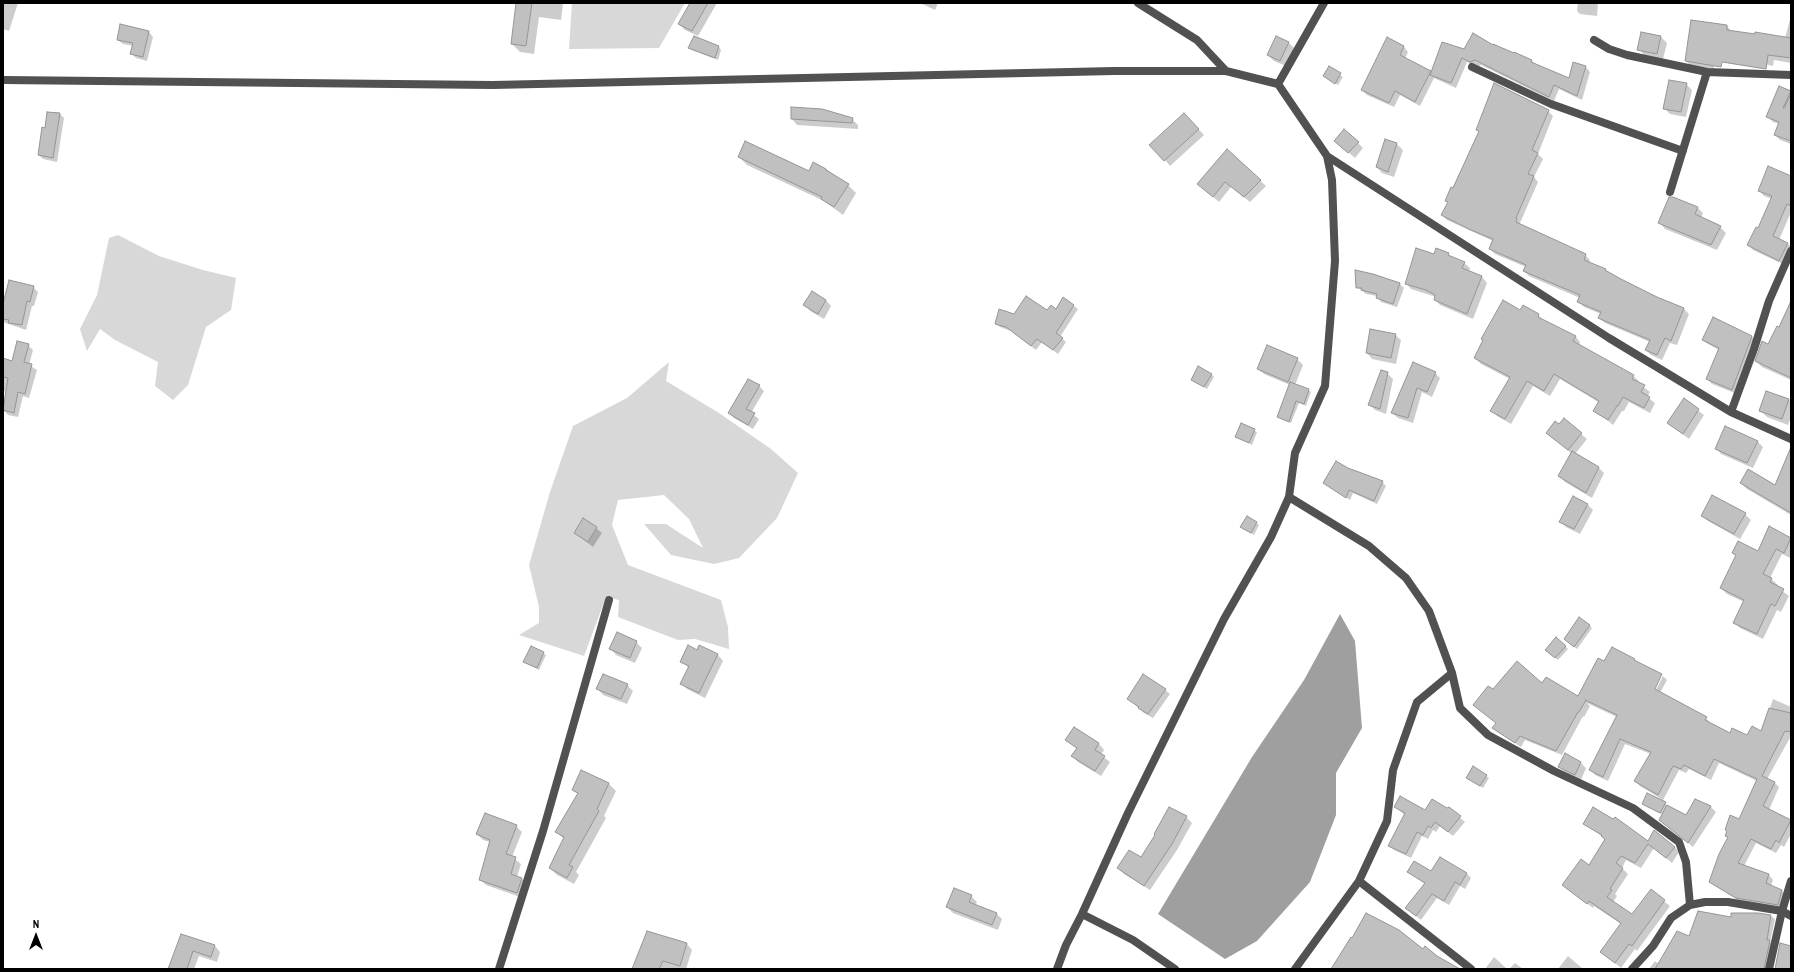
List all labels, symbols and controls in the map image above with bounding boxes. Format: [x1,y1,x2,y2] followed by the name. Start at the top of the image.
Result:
[16,916,56,956] north arrow
[33,917,39,931] text: N

